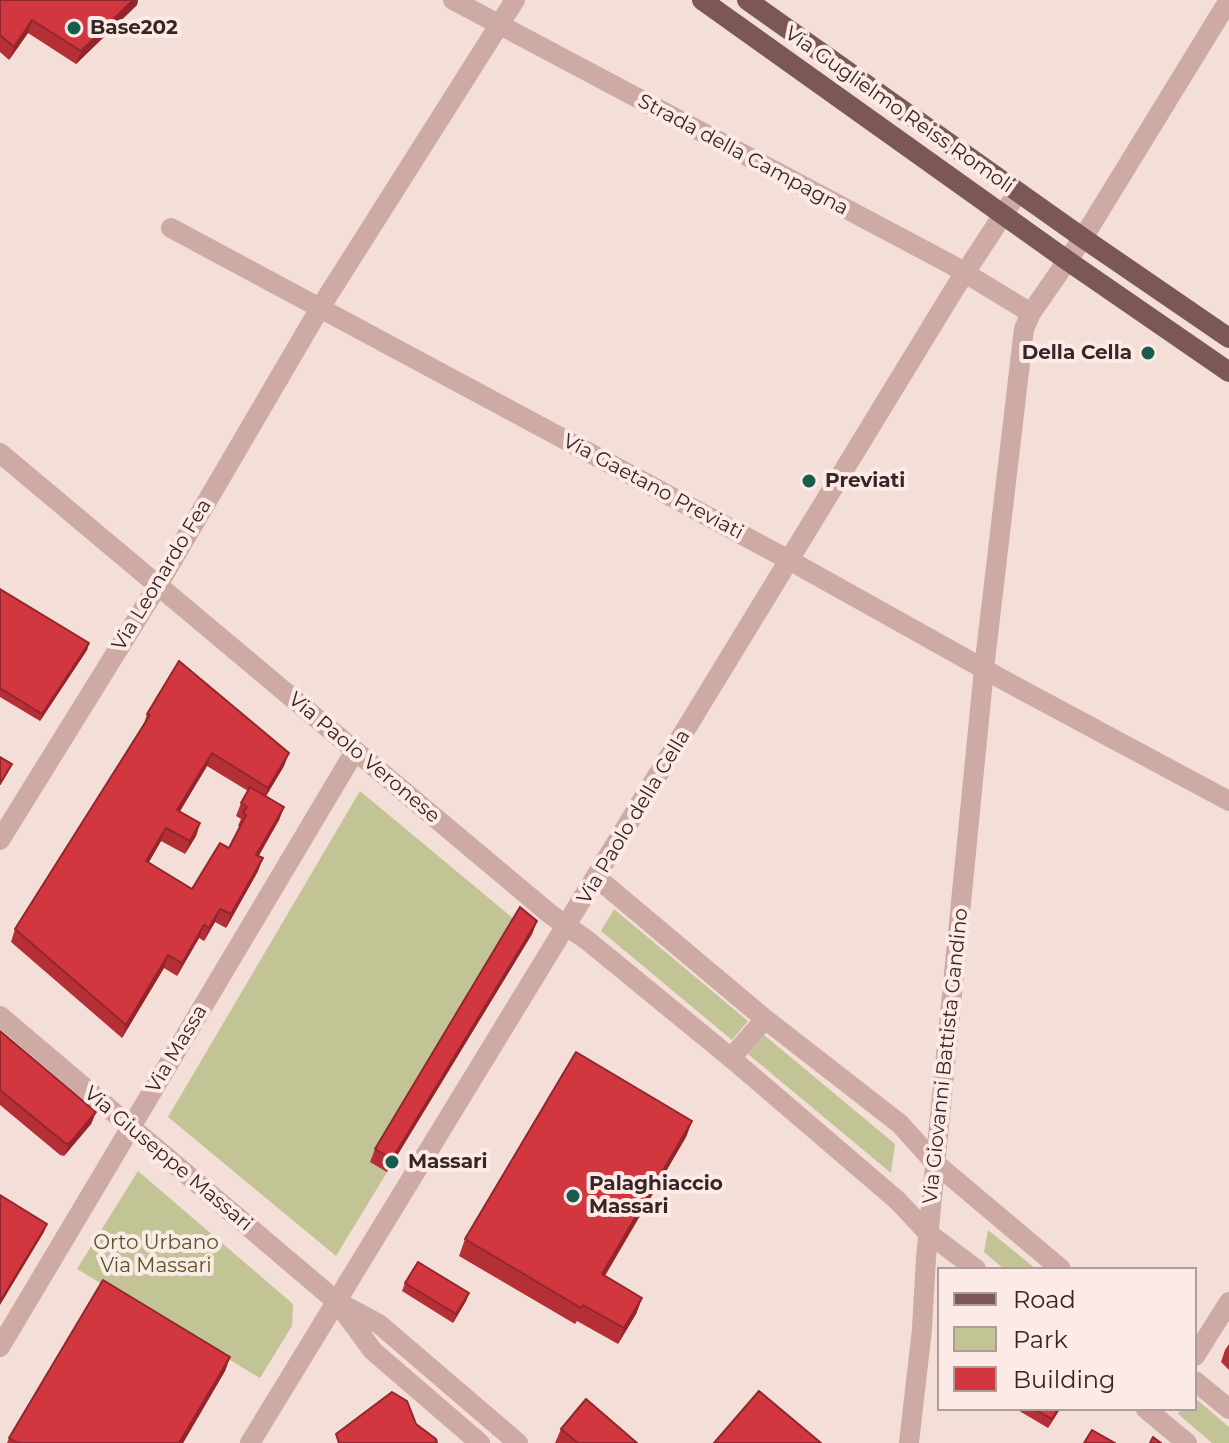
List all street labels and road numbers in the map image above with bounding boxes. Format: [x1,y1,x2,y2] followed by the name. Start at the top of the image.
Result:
[780,22,1018,198] street label: Via Guglielmo Reiss Romoli
[634,89,852,221] street label: Strada della Campagna
[559,429,747,545] street label: Via Gaetano Previati
[107,495,217,655] street label: Via Leonardo Fea
[283,688,445,828] street label: Via Paolo Veronese
[572,725,696,909] street label: Via Paolo della Cella
[919,907,973,1205] street label: Via Giovanni Battista Gandino
[141,1001,213,1097] street label: Via Massa
[79,1082,257,1236] street label: Via Giuseppe Massari

